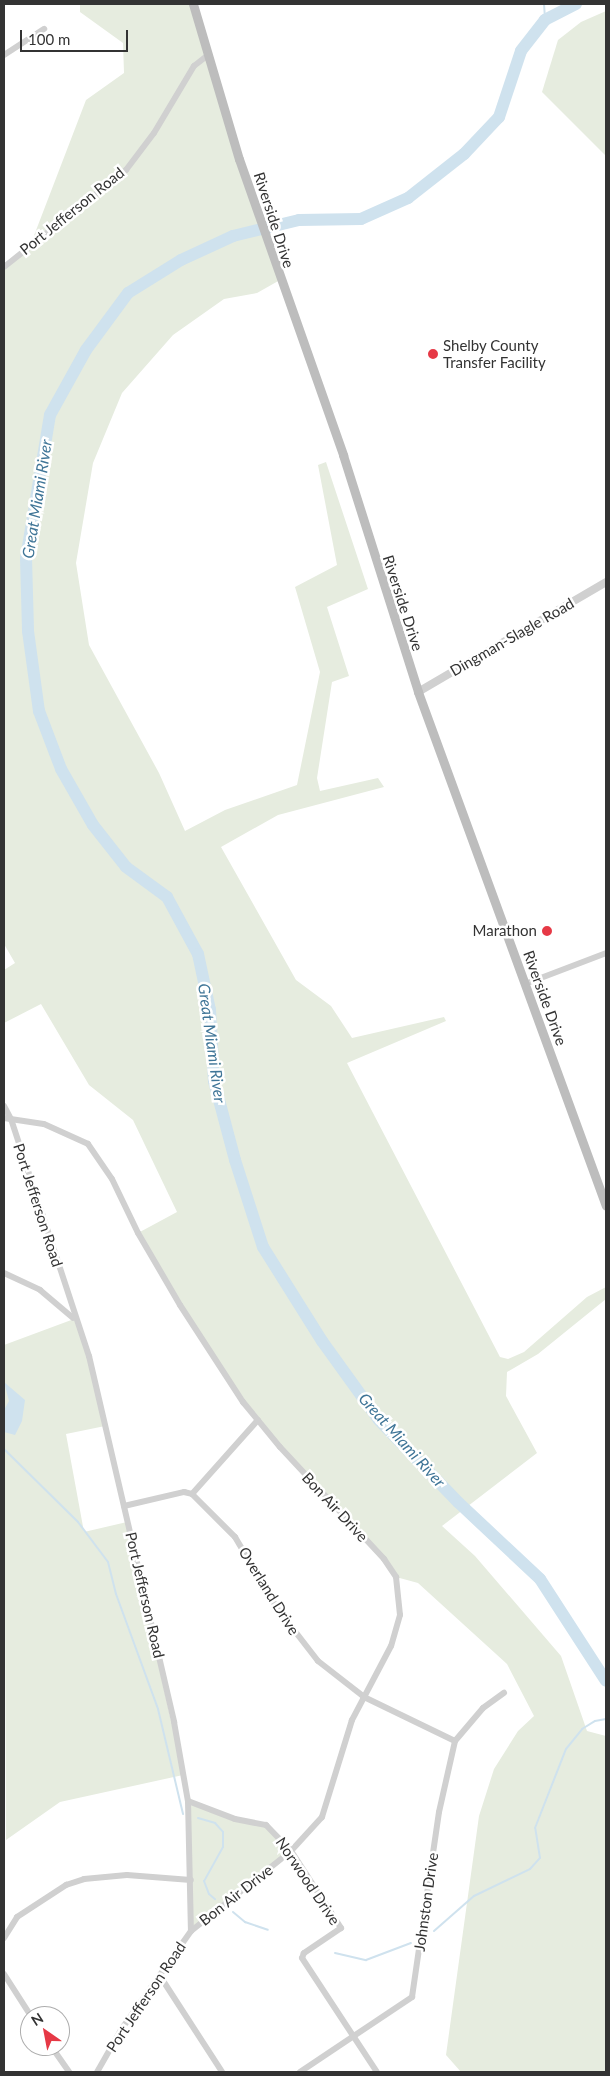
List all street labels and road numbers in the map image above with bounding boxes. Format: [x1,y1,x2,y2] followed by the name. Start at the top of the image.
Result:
[16,163,128,259] street label: Port Jefferson Road
[250,170,298,270] street label: Riverside Drive
[379,553,427,653] street label: Riverside Drive
[447,594,577,680] street label: Dingman-Slagle Road
[519,948,571,1048] street label: Riverside Drive
[9,1141,67,1269] street label: Port Jefferson Road
[298,1468,372,1546] street label: Bon Air Drive
[122,1530,168,1660] street label: Port Jefferson Road
[235,1544,303,1638] street label: Overland Drive
[272,1834,344,1928] street label: Norwood Drive
[410,1851,442,1953] street label: Johnston Drive
[195,1860,277,1930] street label: Bon Air Drive
[102,1938,190,2056] street label: Port Jefferson Road

